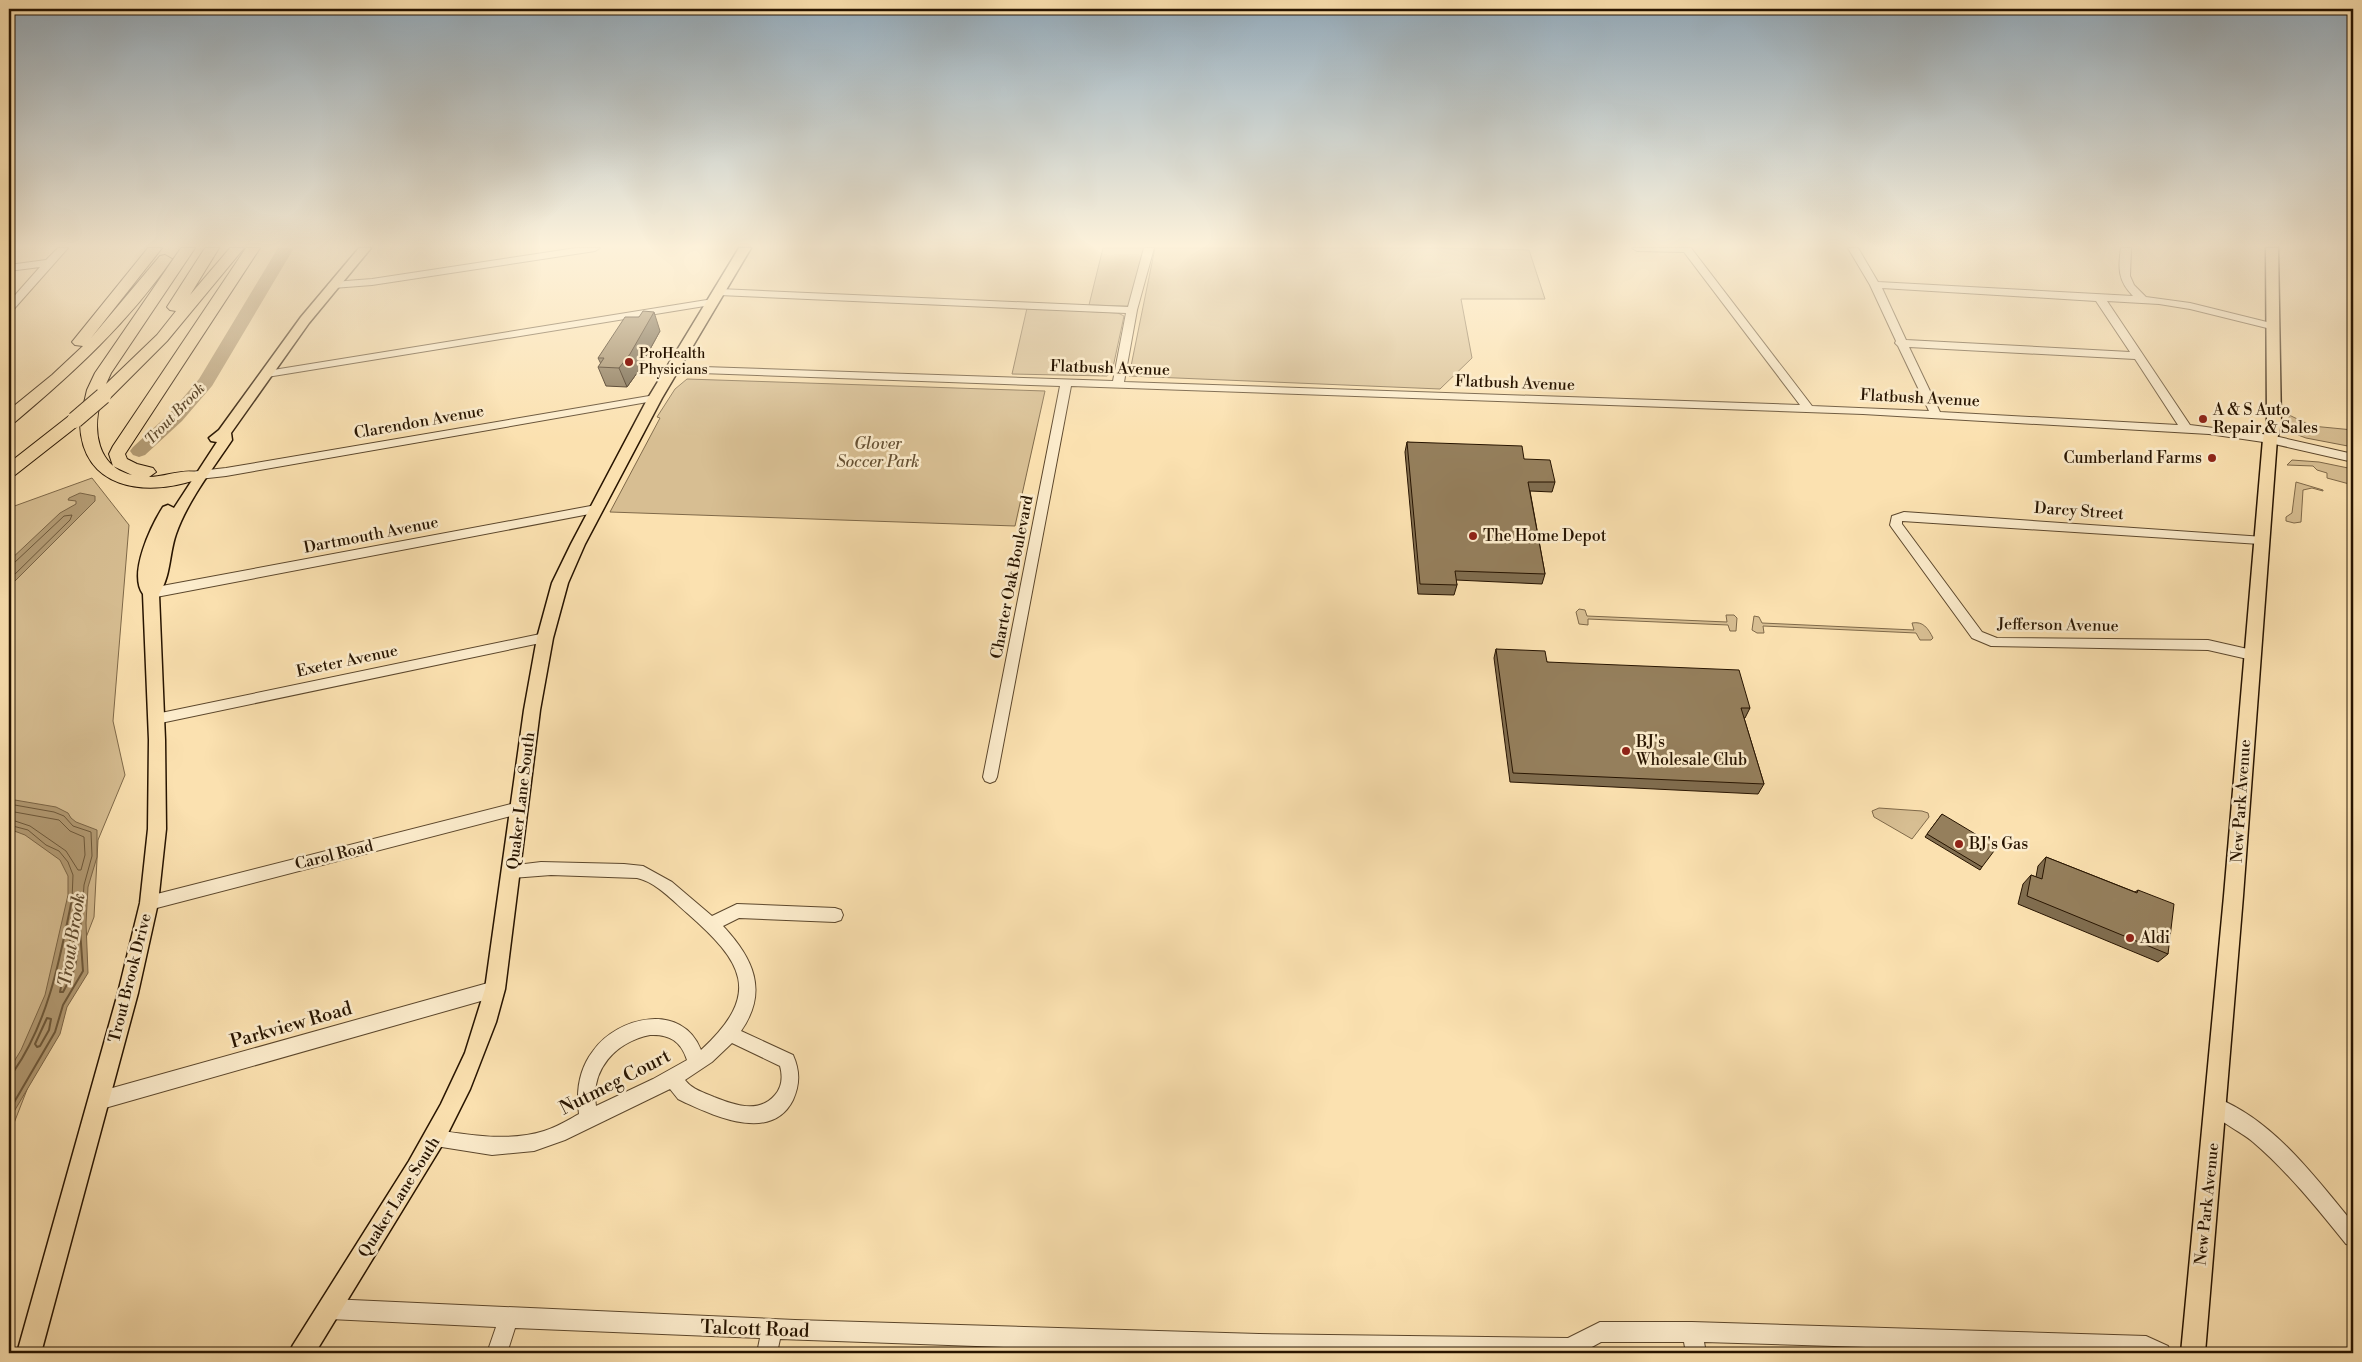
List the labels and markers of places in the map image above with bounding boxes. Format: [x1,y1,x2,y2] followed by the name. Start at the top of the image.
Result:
[639,345,708,379] place label: ProHealth Physicians
[623,356,635,368] marker: ProHealth Physicians
[2212,400,2318,438] place label: A & S Auto Repair & Sales
[2197,413,2209,425] marker: A & S Auto Repair & Sales
[2063,448,2202,468] place label: Cumberland Farms
[2206,452,2218,464] marker: Cumberland Farms
[1483,526,1607,546] place label: The Home Depot
[1467,530,1479,542] marker: The Home Depot
[1635,732,1747,770] place label: BJ's Wholesale Club
[1620,745,1632,757] marker: BJ's Wholesale Club
[1968,834,2028,854] place label: BJ's Gas
[1953,838,1965,850] marker: BJ's Gas
[2139,928,2170,948] place label: Aldi
[2124,932,2136,944] marker: Aldi

